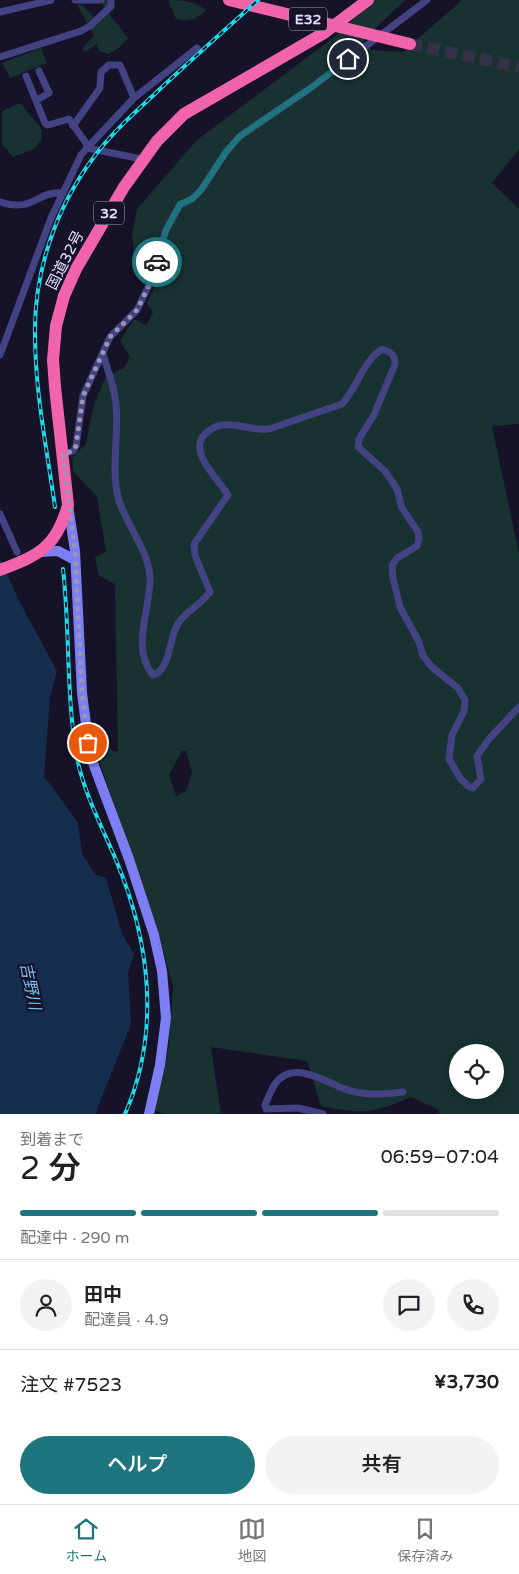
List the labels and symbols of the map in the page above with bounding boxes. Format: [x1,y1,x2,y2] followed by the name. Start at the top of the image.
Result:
[289,8,327,30] road number: E32
[327,38,369,80] pin
[94,202,124,224] road number: 32
[42,227,88,293] street label: 国道32号
[132,237,182,287] courier
[67,722,109,764] pin
[15,961,45,1014] water label: 吉野川

